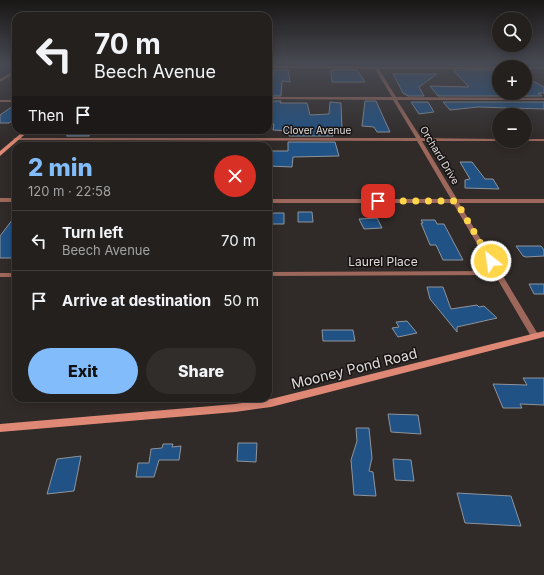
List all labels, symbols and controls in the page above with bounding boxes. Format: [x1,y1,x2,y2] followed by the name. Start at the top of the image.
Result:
[492,12,532,148] map controls
[492,12,532,52] button: search
[94,27,161,61] text: 70 m
[28,28,80,80] icon: left
[492,60,532,100] button: +
[94,61,216,82] text: Beech Avenue
[72,104,94,126] icon: arrive
[28,106,64,125] text: Then
[492,108,532,148] button: −
[283,124,351,136] street label: Clover Avenue
[418,124,462,186] street label: Orchard Drive
[28,153,93,182] text: 2 min
[214,155,256,197] button: close
[28,183,111,199] text: 120 m · 22:58
[361,184,395,218] pin
[367,190,389,212] icon: arrive
[62,223,123,242] text: Turn left
[28,230,50,252] icon: left
[221,231,256,250] text: 70 m
[470,240,512,282] position arrow
[62,242,150,258] text: Beech Avenue
[348,254,418,269] street label: Laurel Place
[28,290,50,312] icon: arrive
[62,291,211,310] text: Arrive at destination
[223,291,259,310] text: 50 m
[289,344,419,392] street label: Mooney Pond Road
[28,348,138,394] button: Exit
[146,348,256,394] button: Share

